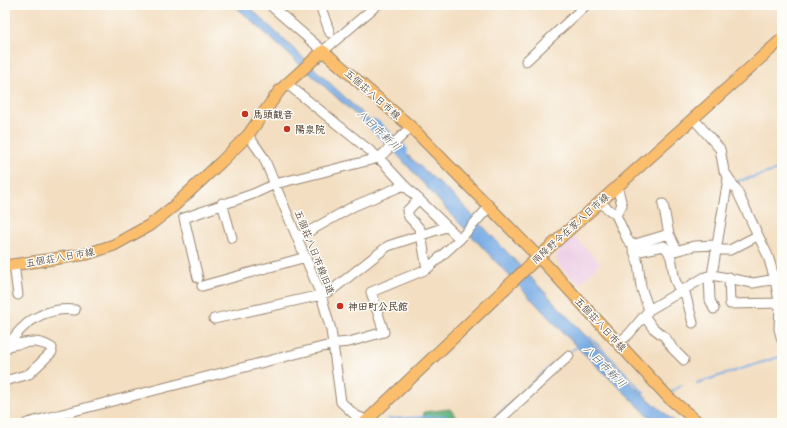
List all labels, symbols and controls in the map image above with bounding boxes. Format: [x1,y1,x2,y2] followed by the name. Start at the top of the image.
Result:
[342,67,403,122] street label: 五個荘八日市線
[354,107,403,154] water label: 八日市新川
[240,109,250,119] marker: 馬頭観音
[253,109,293,121] place label: 馬頭観音
[282,124,292,134] marker: 陽泉院
[295,124,325,136] place label: 陽泉院
[529,191,612,267] street label: 雨降野今在家八日市線
[292,208,336,296] street label: 五個荘八日市線旧道
[25,246,96,270] street label: 五個荘八日市線
[572,295,629,354] street label: 五個荘八日市線
[335,301,345,311] marker: 神田町公民館
[348,301,408,313] place label: 神田町公民館
[581,342,629,390] water label: 八日市新川

